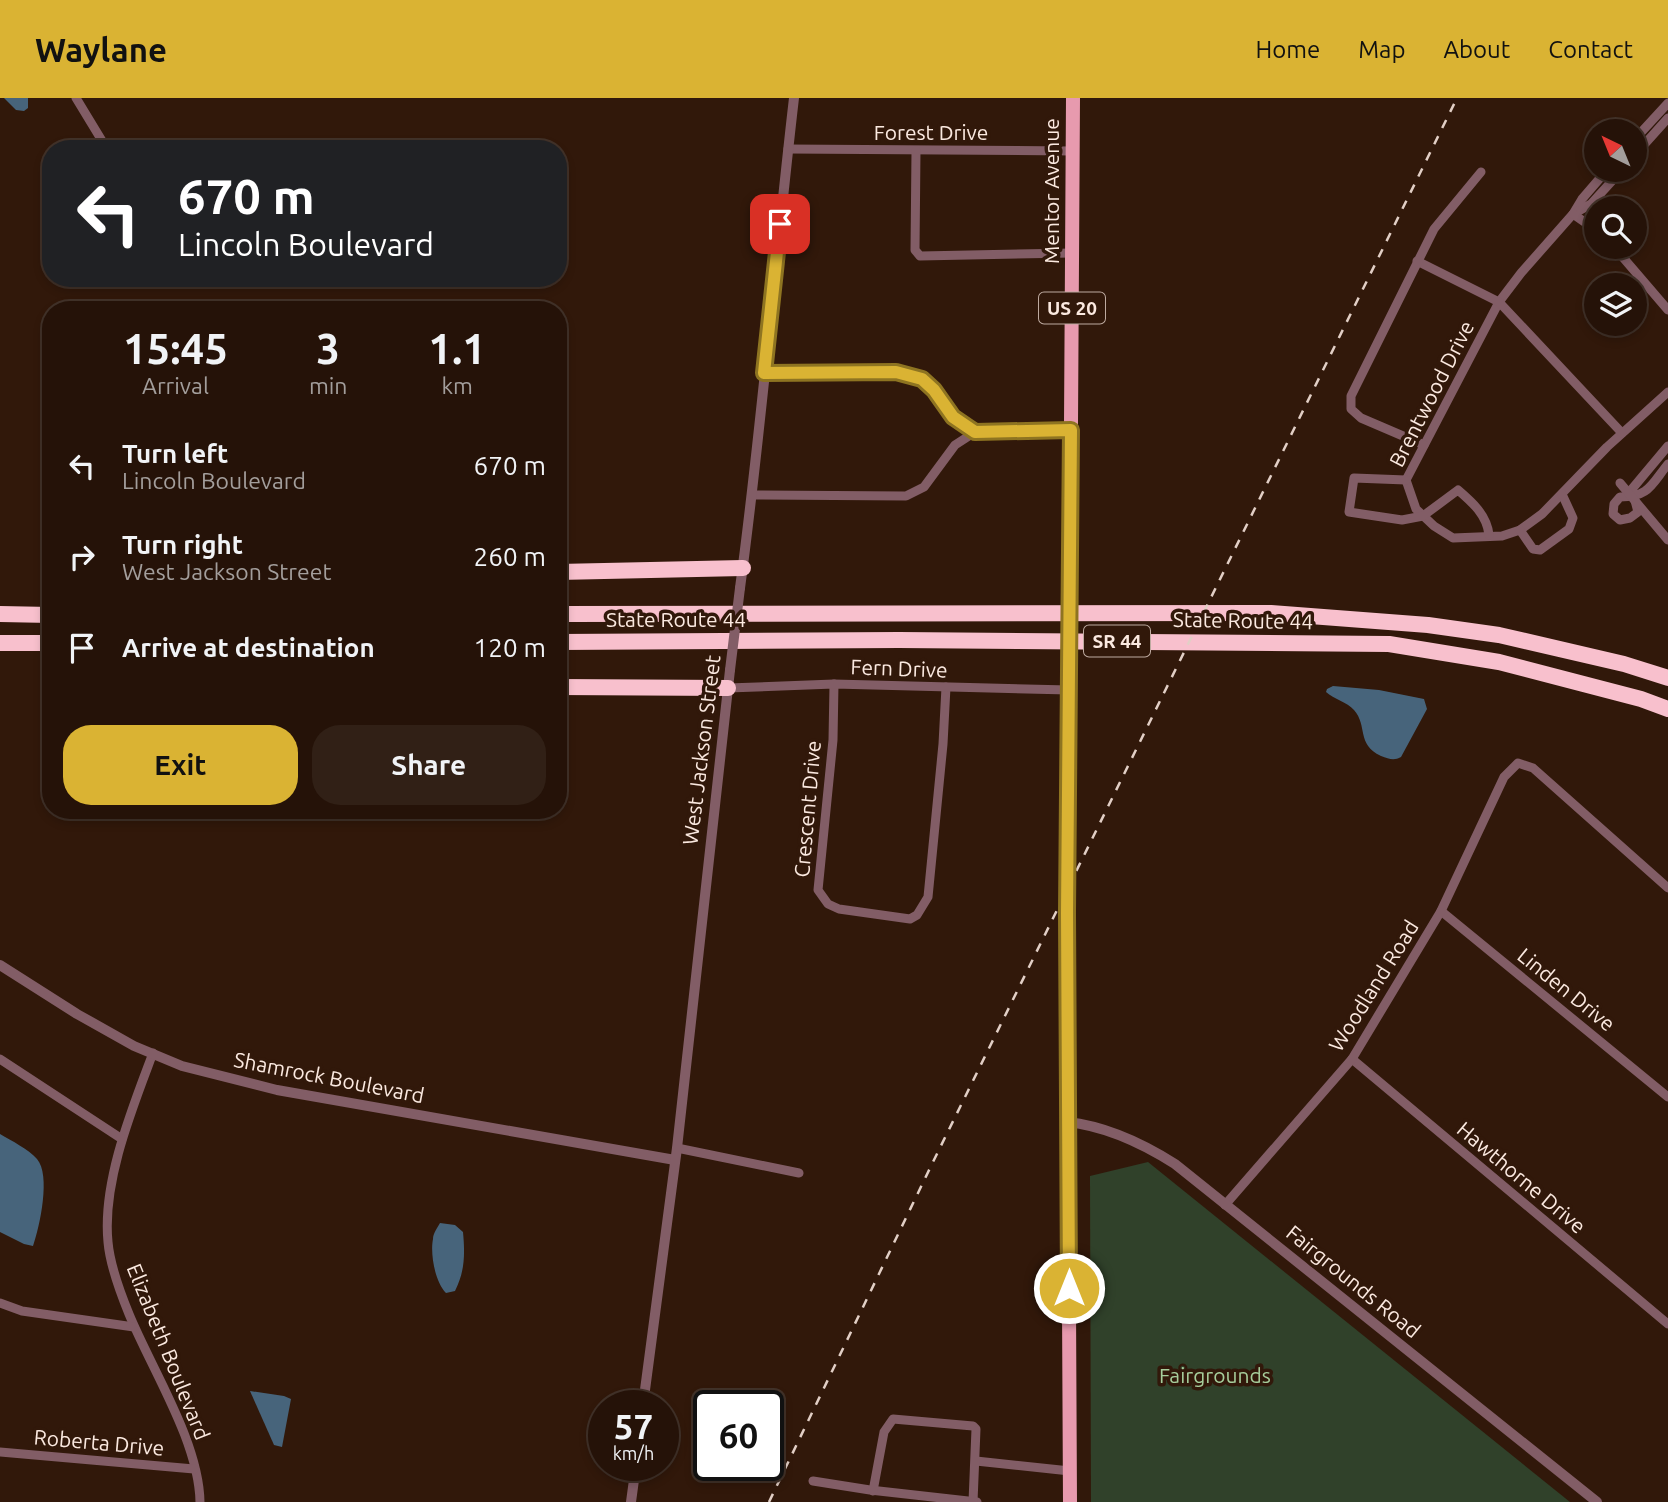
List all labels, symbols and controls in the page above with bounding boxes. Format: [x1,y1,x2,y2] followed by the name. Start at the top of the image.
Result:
[35,31,167,68] text: Waylane
[1255,36,1320,63] text: Home
[1358,36,1405,63] text: Map
[1443,36,1510,63] text: About
[1548,36,1633,63] text: Contact
[1039,118,1063,264] street label: Mentor Avenue
[1584,119,1647,182] north arrow
[1584,119,1647,336] map controls
[874,120,988,144] street label: Forest Drive
[63,168,154,259] icon: left
[178,168,315,223] text: 670 m
[750,194,810,254] pin
[1584,196,1647,259] button: search
[761,205,799,243] icon: arrive
[178,226,434,262] text: Lincoln Boulevard
[1584,273,1647,336] button: layers
[1039,292,1105,324] road number: US 20
[1384,316,1478,471] street label: Brentwood Drive
[123,325,228,372] text: 15:45
[316,325,340,372] text: 3
[428,325,486,372] text: 1.1
[142,373,209,398] text: Arrival
[309,373,347,398] text: min
[441,373,473,398] text: km
[122,439,228,468] text: Turn left
[63,447,101,485] icon: left
[474,451,546,480] text: 670 m
[122,468,306,493] text: Lincoln Boulevard
[122,530,243,559] text: Turn right
[63,538,101,576] icon: right
[474,542,546,571] text: 260 m
[122,559,331,584] text: West Jackson Street
[606,607,746,631] street label: State Route 44
[1173,607,1313,633] street label: State Route 44
[1084,626,1150,656] road number: SR 44
[63,629,101,667] icon: arrive
[122,633,375,662] text: Arrive at destination
[474,633,546,662] text: 120 m
[677,654,725,846] street label: West Jackson Street
[850,654,948,682] street label: Fern Drive
[63,725,298,805] button: Exit
[312,725,546,805] button: Share
[789,739,825,878] street label: Crescent Drive
[1323,916,1423,1055] street label: Woodland Road
[1513,943,1620,1036] street label: Linden Drive
[232,1047,426,1107] street label: Shamrock Boulevard
[1453,1117,1591,1238] street label: Hawthorne Drive
[1282,1220,1425,1342] street label: Fairgrounds Road
[1032,1251,1106,1325] position arrow
[123,1260,215,1443] street label: Elizabeth Boulevard
[1159,1363,1271,1387] park label: Fairgrounds
[693,1390,784,1481] speed limit sign: 60
[614,1406,653,1446] text: 57
[33,1424,165,1460] street label: Roberta Drive
[613,1443,654,1463] text: km/h

